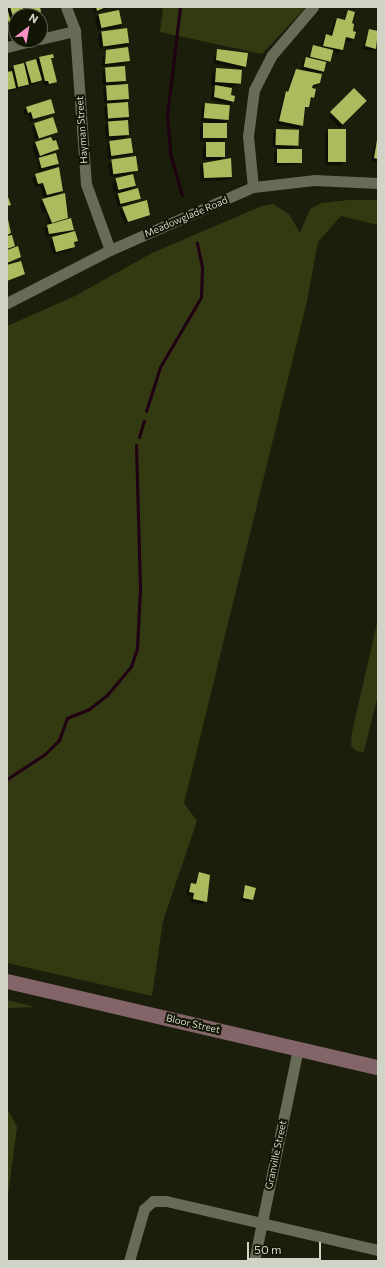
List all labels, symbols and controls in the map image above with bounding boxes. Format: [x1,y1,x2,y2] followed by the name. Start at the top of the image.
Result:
[8,8,48,48] north arrow
[27,10,41,26] text: N
[74,96,90,164] street label: Hayman Street
[143,194,229,240] street label: Meadowglade Road
[165,1012,221,1036] street label: Bloor Street
[263,1119,289,1191] street label: Granville Street
[249,1234,323,1260] scale bar
[254,1242,282,1256] text: 50 m

